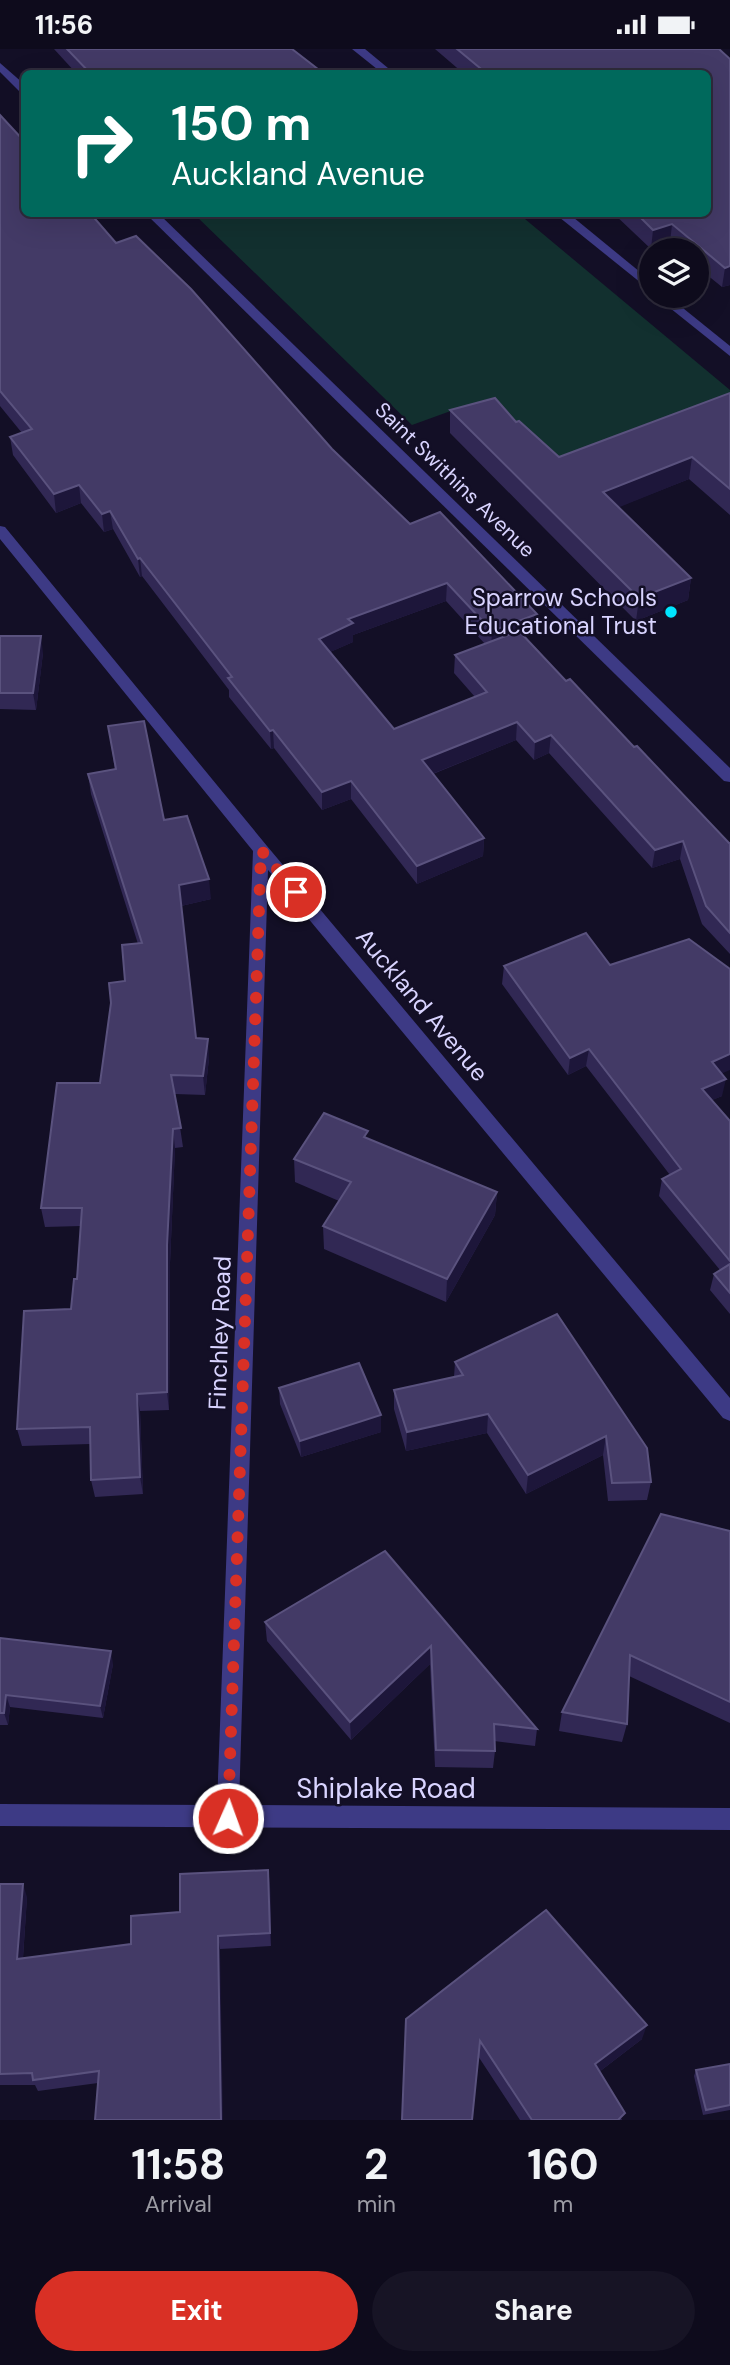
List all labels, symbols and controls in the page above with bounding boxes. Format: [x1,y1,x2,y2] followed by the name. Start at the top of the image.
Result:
[35,8,93,42] text: 11:56
[171,91,311,155] text: 150 m
[56,98,147,189] icon: right
[171,153,425,195] text: Auckland Avenue
[639,238,709,308] map controls
[639,238,709,308] button: layers
[369,396,541,564] street label: Saint Swithins Avenue
[465,582,657,641] place label: Sparrow Schools Educational Trust
[663,604,679,620] marker: Sparrow Schools Educational Trust
[266,862,326,922] pin
[277,873,315,911] icon: arrive
[349,922,495,1088] street label: Auckland Avenue
[201,1255,238,1410] street label: Finchley Road
[296,1770,476,1807] street label: Shiplake Road
[191,1781,265,1855] position arrow
[131,2137,225,2192] text: 11:58
[364,2137,388,2192] text: 2
[527,2137,599,2192] text: 160
[145,2189,212,2219] text: Arrival
[357,2189,396,2219] text: min
[553,2189,573,2219] text: m
[35,2271,358,2351] button: Exit
[372,2271,695,2351] button: Share

